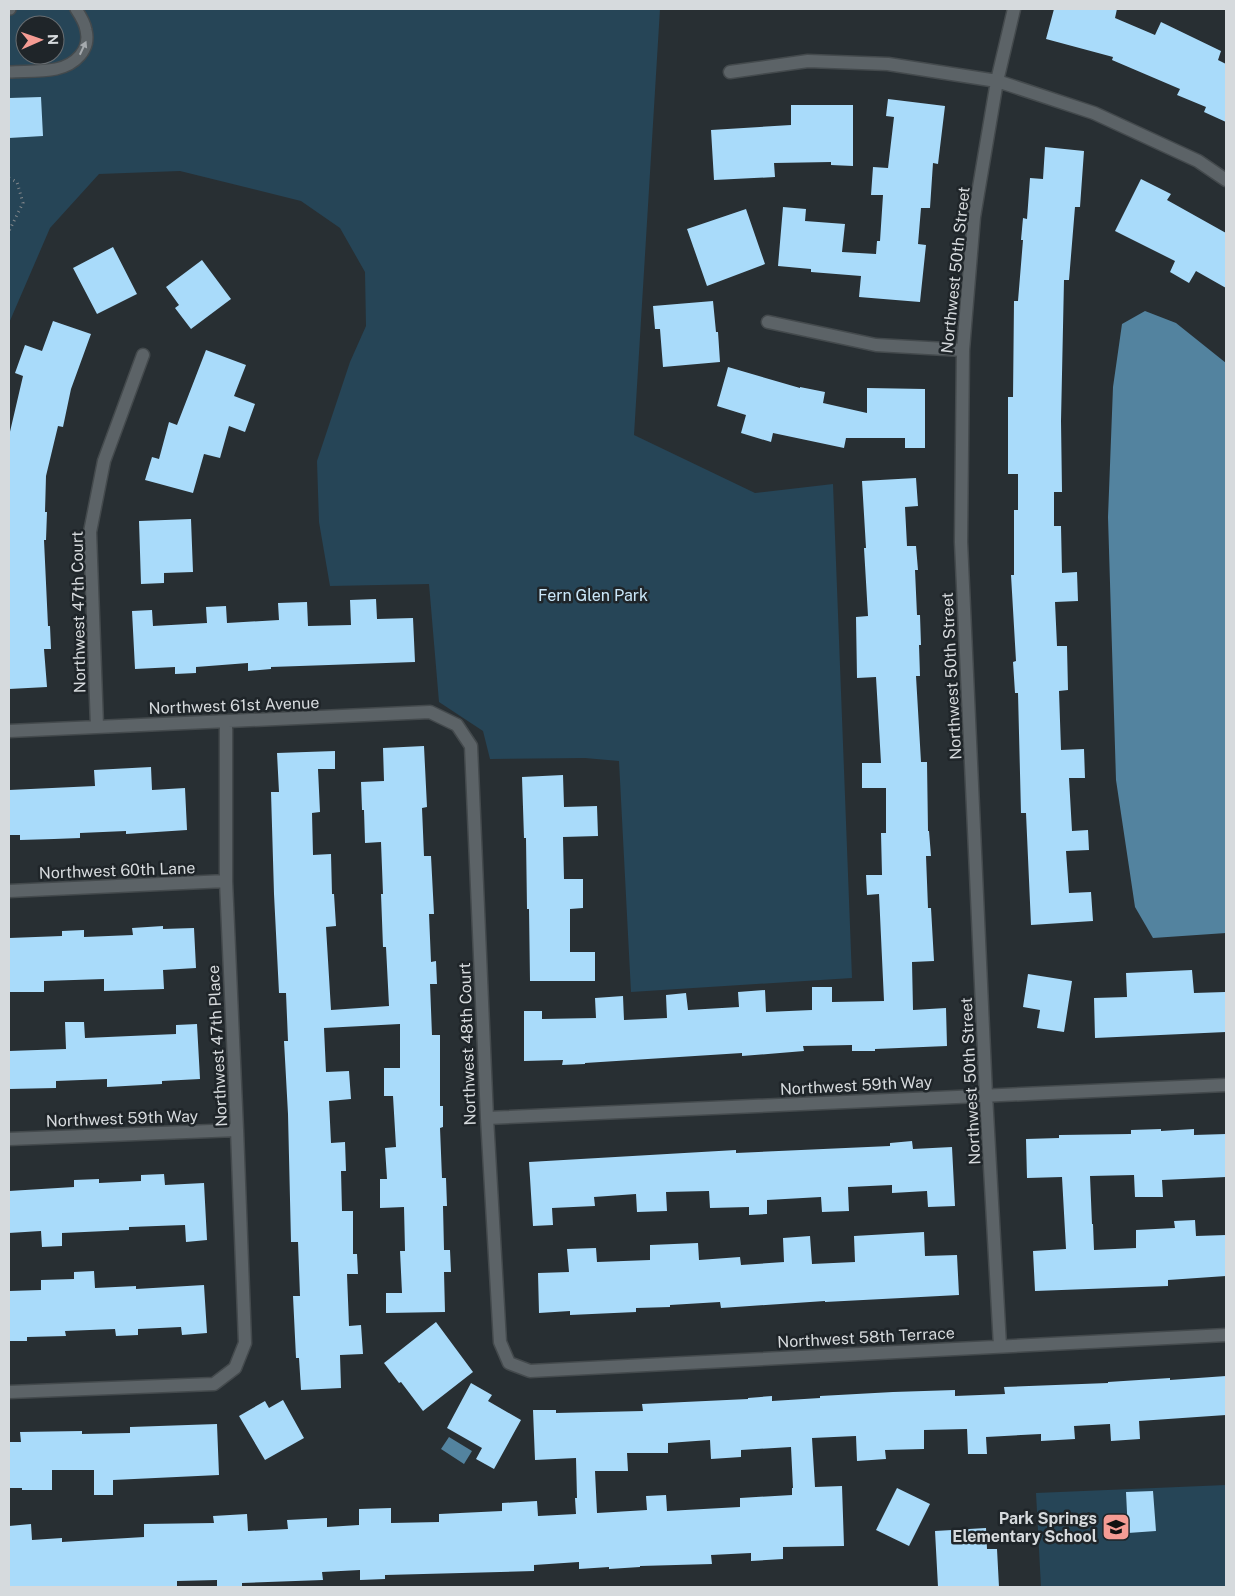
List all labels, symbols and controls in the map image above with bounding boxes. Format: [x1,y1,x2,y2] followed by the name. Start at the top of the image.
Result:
[15,15,65,65] north arrow
[45,34,61,45] text: N
[79,41,88,56] one-way arrow
[937,186,974,354] street label: Northwest 50th Street
[68,531,89,693] street label: Northwest 47th Court
[538,586,648,605] park label: Fern Glen Park
[938,592,965,760] street label: Northwest 50th Street
[148,693,320,718] street label: Northwest 61st Avenue
[38,858,196,883] street label: Northwest 60th Lane
[455,962,480,1126] street label: Northwest 48th Court
[204,965,231,1127] street label: Northwest 47th Place
[957,997,984,1165] street label: Northwest 50th Street
[779,1072,933,1099] street label: Northwest 59th Way
[45,1106,199,1131] street label: Northwest 59th Way
[777,1323,955,1352] street label: Northwest 58th Terrace
[952,1509,1097,1546] place label: Park Springs Elementary School
[1101,1512,1131,1542] school or university icon: Park Springs Elementary School

